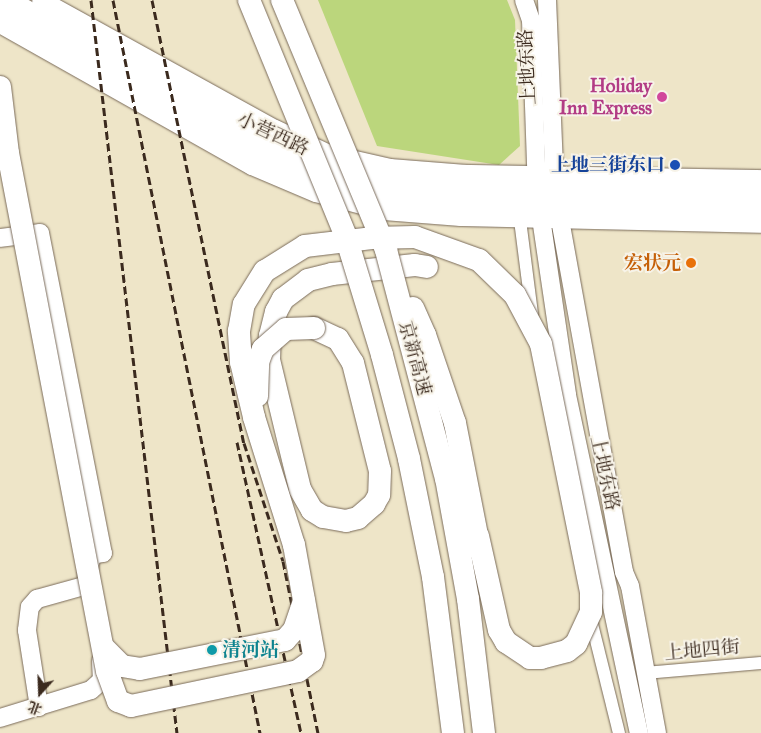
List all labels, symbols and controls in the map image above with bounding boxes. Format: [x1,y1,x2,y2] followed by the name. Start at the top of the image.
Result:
[514,28,540,106] street label: 上地东路
[559,75,652,119] place label: Holiday Inn Express
[656,91,668,103] marker: Holiday Inn Express
[234,108,312,160] street label: 小营西路
[551,154,665,176] place label: 上地三街东口
[669,159,681,171] marker: 上地三街东口
[624,252,681,274] place label: 宏状元
[685,257,697,269] marker: 宏状元
[394,318,436,398] street label: 京新高速
[586,433,624,513] street label: 上地东路
[663,635,741,665] street label: 上地四街
[222,639,279,661] place label: 清河站
[206,644,218,656] marker: 清河站
[15,668,65,718] north arrow
[25,697,44,718] text: 北

